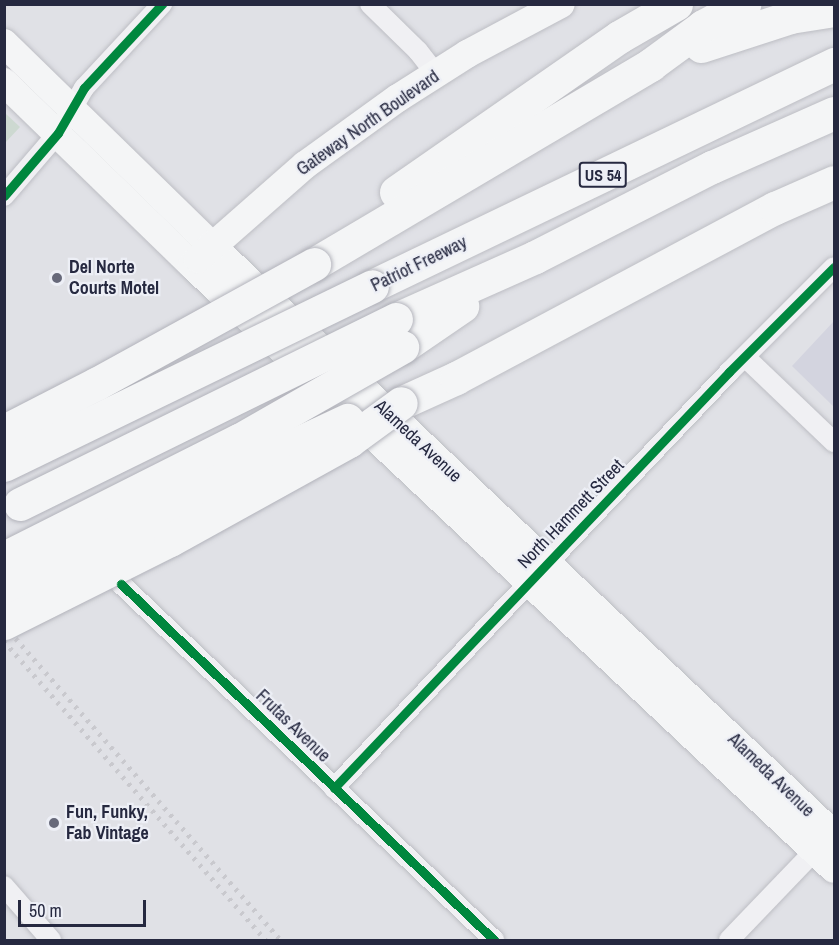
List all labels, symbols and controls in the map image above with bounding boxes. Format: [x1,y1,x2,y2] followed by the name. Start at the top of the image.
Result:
[293,66,443,180] street label: Gateway North Boulevard
[578,162,628,188] road number: US 54
[367,231,471,297] street label: Patriot Freeway
[69,257,159,300] place label: Del Norte Courts Motel
[50,271,64,285] marker: Del Norte Courts Motel
[370,395,466,487] street label: Alameda Avenue
[513,455,629,573] street label: North Hammett Street
[251,685,335,767] street label: Frutas Avenue
[723,728,819,822] street label: Alameda Avenue
[66,802,149,844] place label: Fun, Funky, Fab Vintage
[47,816,61,830] marker: Fun, Funky, Fab Vintage
[21,888,148,926] scale bar
[29,898,62,923] text: 50 m

